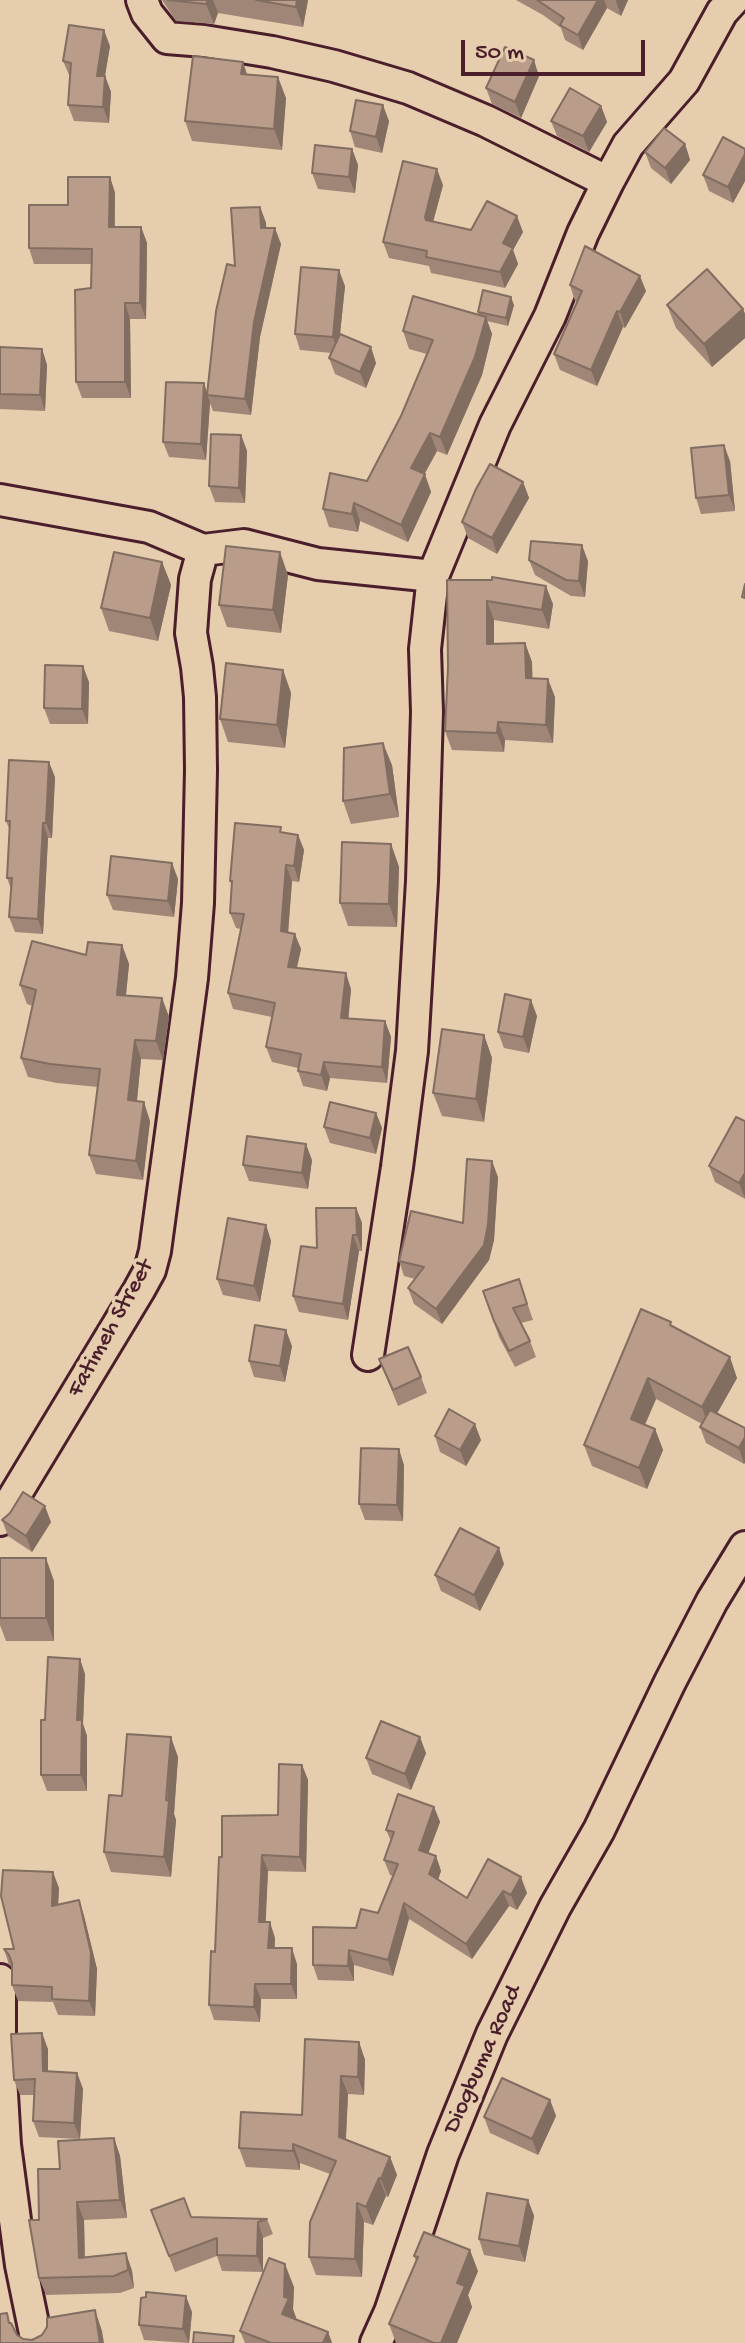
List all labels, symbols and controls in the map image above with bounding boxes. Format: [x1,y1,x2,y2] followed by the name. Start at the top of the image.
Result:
[465,24,649,74] scale bar
[475,39,524,68] text: 50 m
[62,1255,162,1403] street label: Fatimeh Street
[438,1981,530,2139] street label: Diogbuma Road

